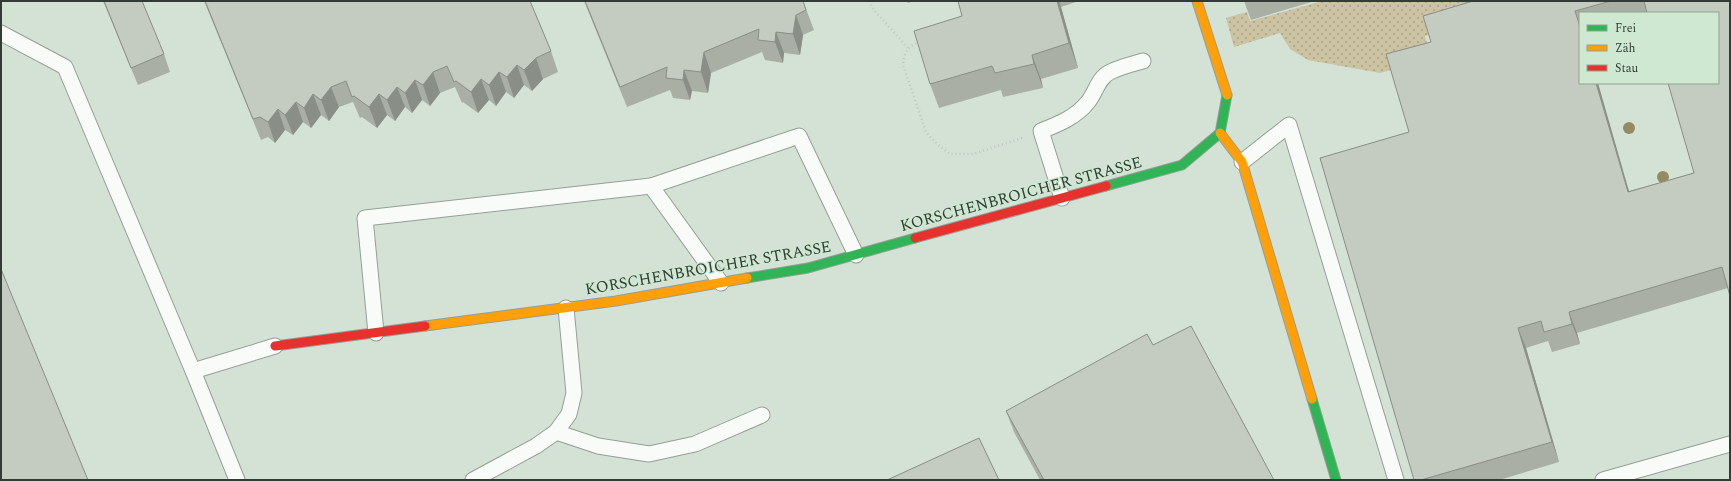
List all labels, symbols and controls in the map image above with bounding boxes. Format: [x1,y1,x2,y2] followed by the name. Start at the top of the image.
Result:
[1579,12,1719,84] legend
[1615,19,1637,38] text: Frei
[1615,39,1636,58] text: Zäh
[1615,59,1639,78] text: Stau
[897,150,1145,238] street label: KORSCHENBROICHER STRASSE
[583,235,833,301] street label: KORSCHENBROICHER STRASSE

